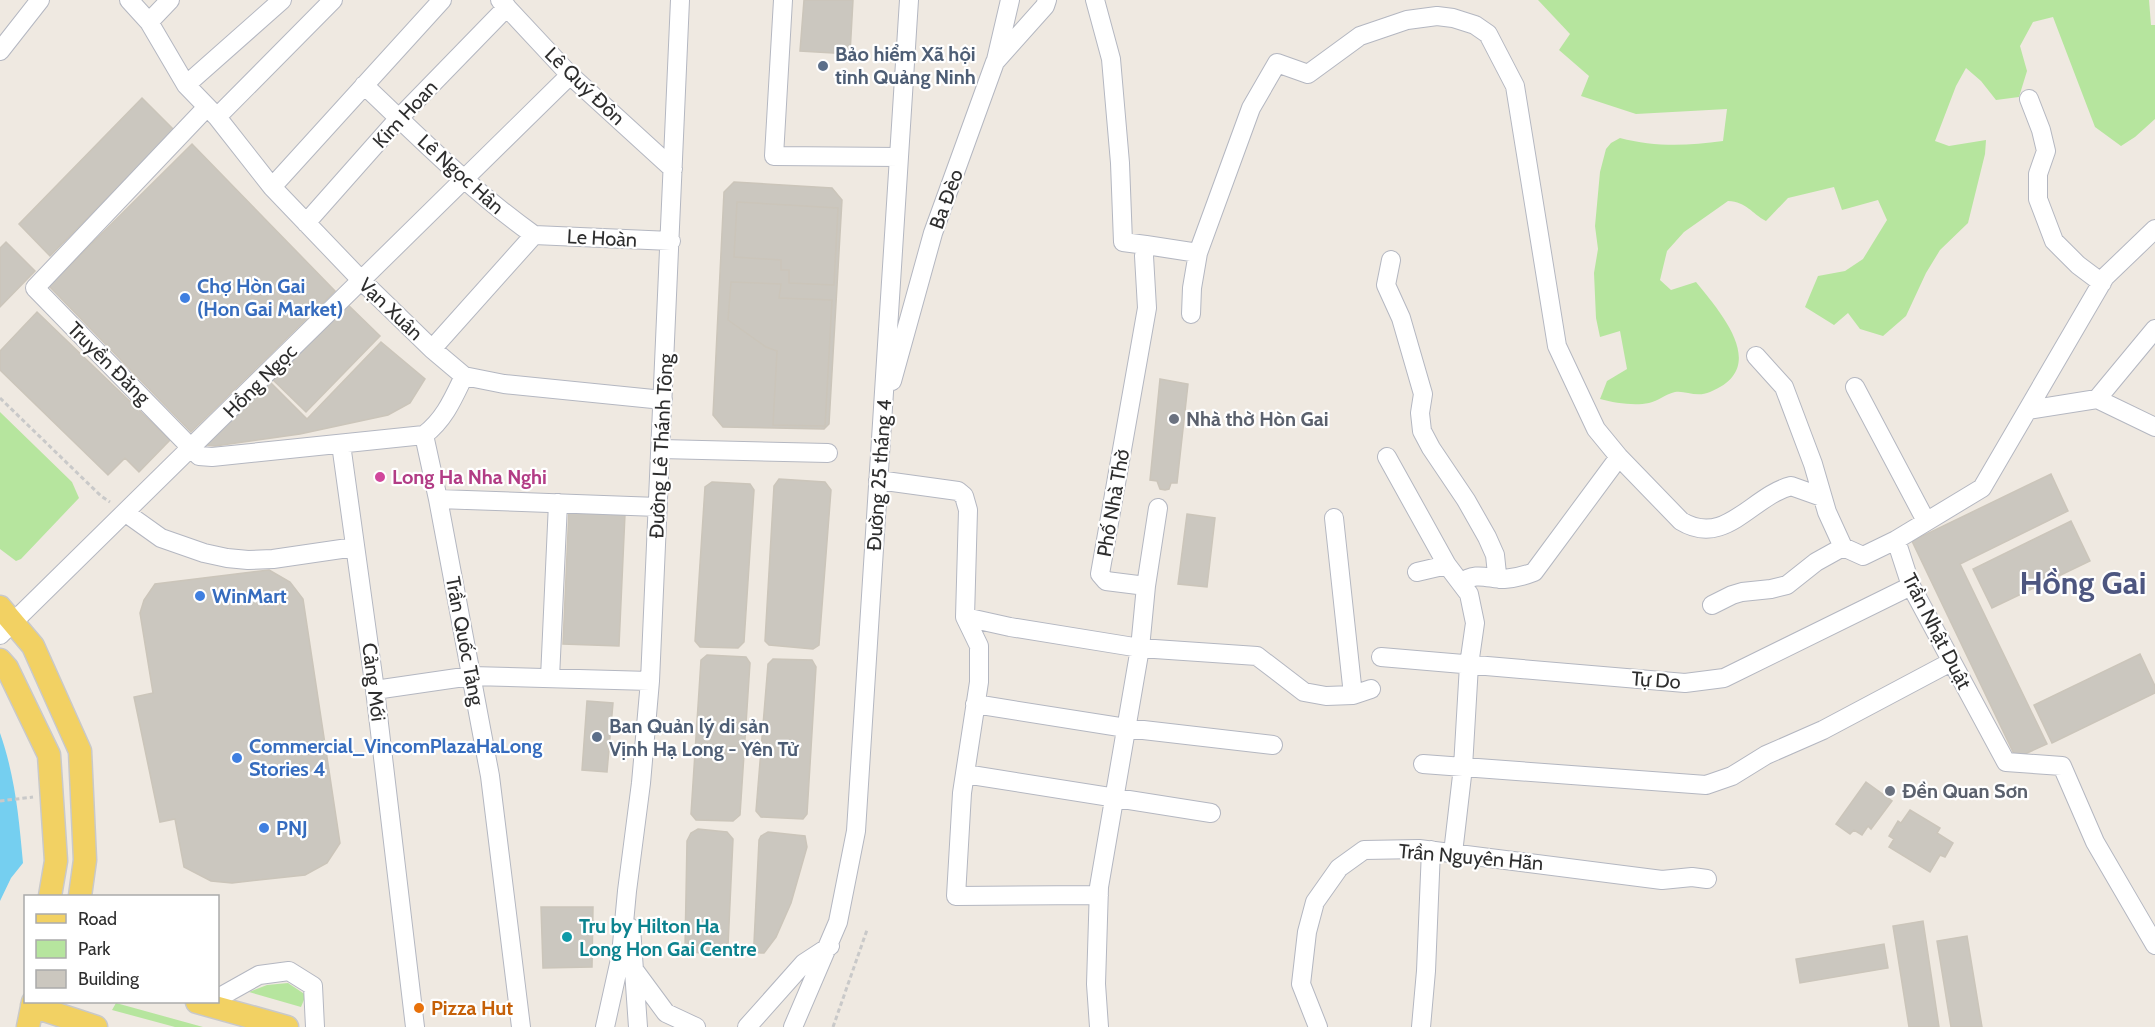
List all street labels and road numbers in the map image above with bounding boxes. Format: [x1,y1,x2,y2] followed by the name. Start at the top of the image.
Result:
[540,42,630,130] street label: Lê Quý Đôn
[368,75,442,153] street label: Kim Hoan
[413,129,509,219] street label: Lê Ngọc Hân
[924,166,968,232] street label: Ba Đèo
[566,224,638,252] street label: Le Hoàn
[354,273,428,345] street label: Vạn Xuân
[63,317,156,410] street label: Truyền Đăng
[218,339,302,423] street label: Hồng Ngọc
[644,352,678,539] street label: Đường Lê Thánh Tông
[862,398,896,552] street label: Đường 25 tháng 4
[1092,447,1134,559] street label: Phố Nhà Thờ
[1898,569,1977,693] street label: Trần Nhật Duật
[441,574,489,709] street label: Trần Quốc Tảng
[357,641,391,723] street label: Cảng Mới
[1631,666,1681,694] street label: Tự Do
[1398,839,1544,875] street label: Trần Nguyên Hãn

